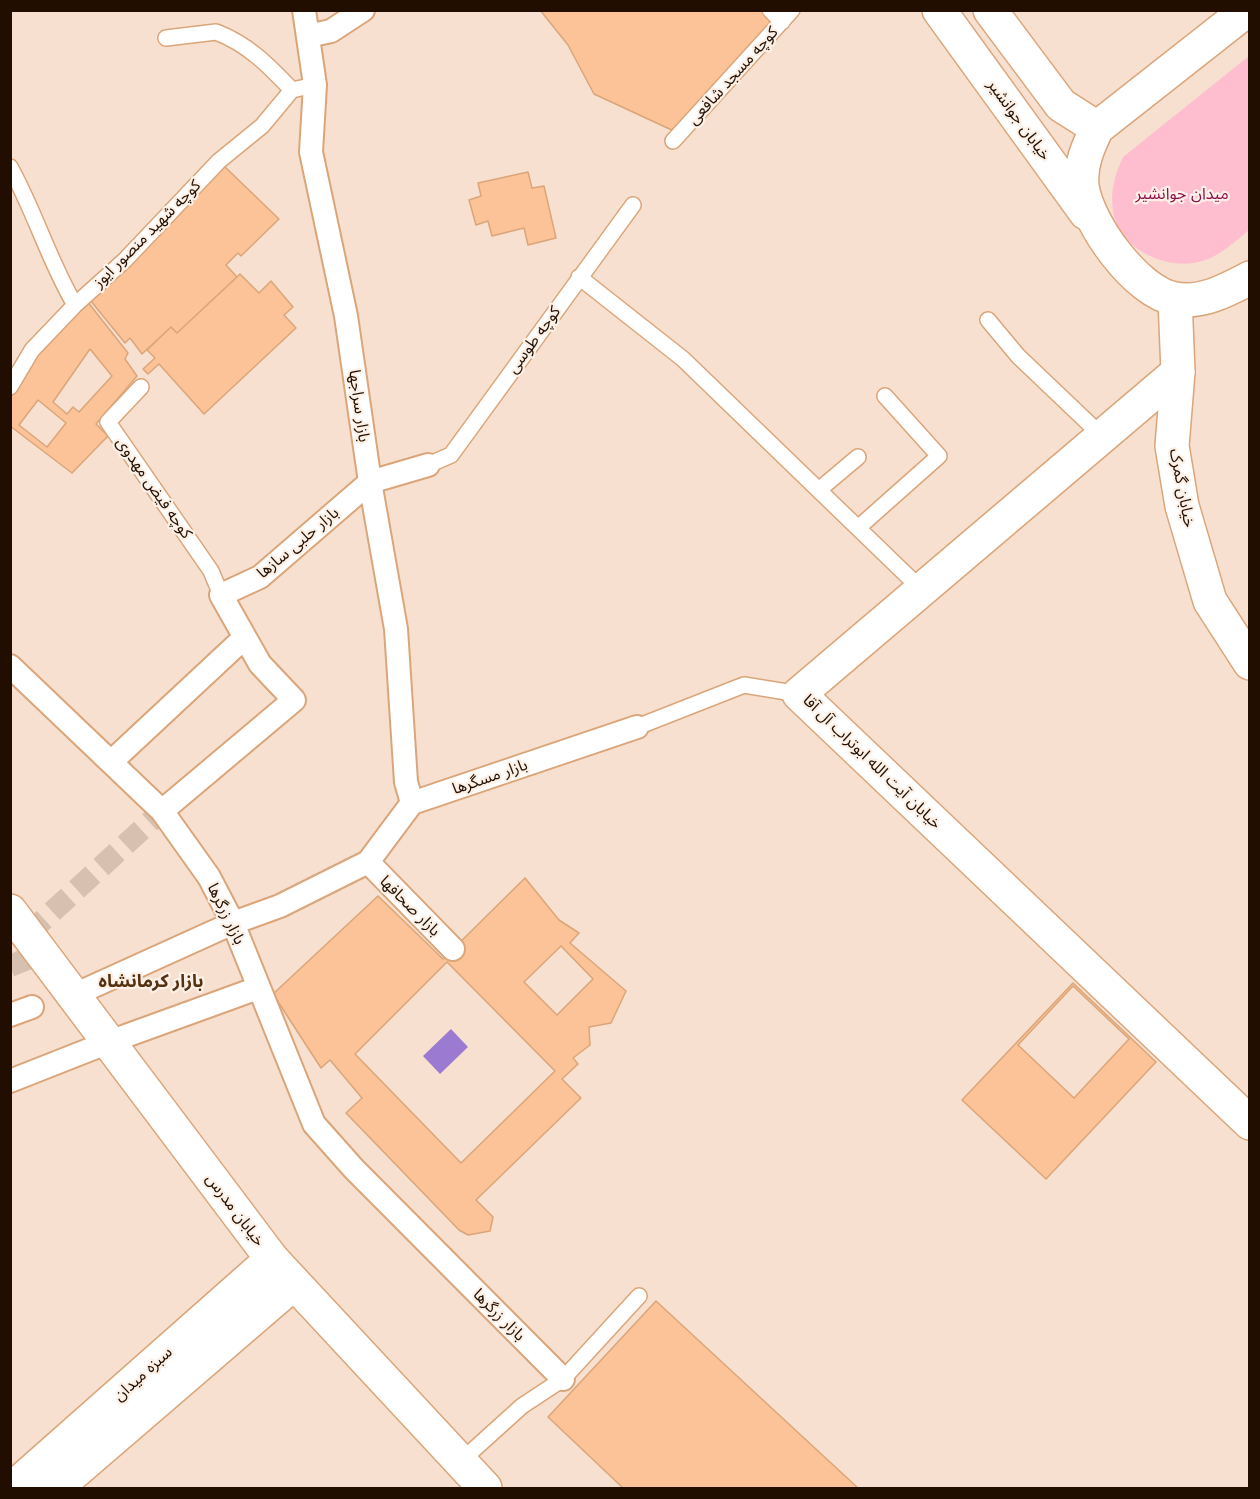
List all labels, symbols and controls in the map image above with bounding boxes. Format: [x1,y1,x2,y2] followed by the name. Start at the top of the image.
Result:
[684,23,782,129] street label: کوچه مسجد شافعی
[983,76,1055,164] street label: خیابان جوانشیر
[89,176,205,292] street label: کوچه شهید منصور ایوز
[1135,184,1229,204] park label: میدان جوانشیر
[503,303,565,377] street label: کوچه طوسی
[344,368,374,444] street label: بازار سراجها
[112,434,196,542] street label: کوچه فیض مهدوی
[1165,447,1199,529] street label: خیابان گمرک
[253,503,343,583] street label: بازار حلبی سازها
[799,691,945,833] street label: خیابان آیت الله ابوتراب آل آقا
[450,755,530,799] street label: بازار مسگرها
[376,872,444,940] street label: بازار صحافها
[203,880,249,948] street label: بازار زرگرها
[99,971,203,993] district label: بازار کرمانشاه
[201,1170,269,1250] street label: خیابان مدرس
[469,1285,529,1345] street label: بازار زرگرها
[110,1343,176,1405] street label: سبزه میدان

